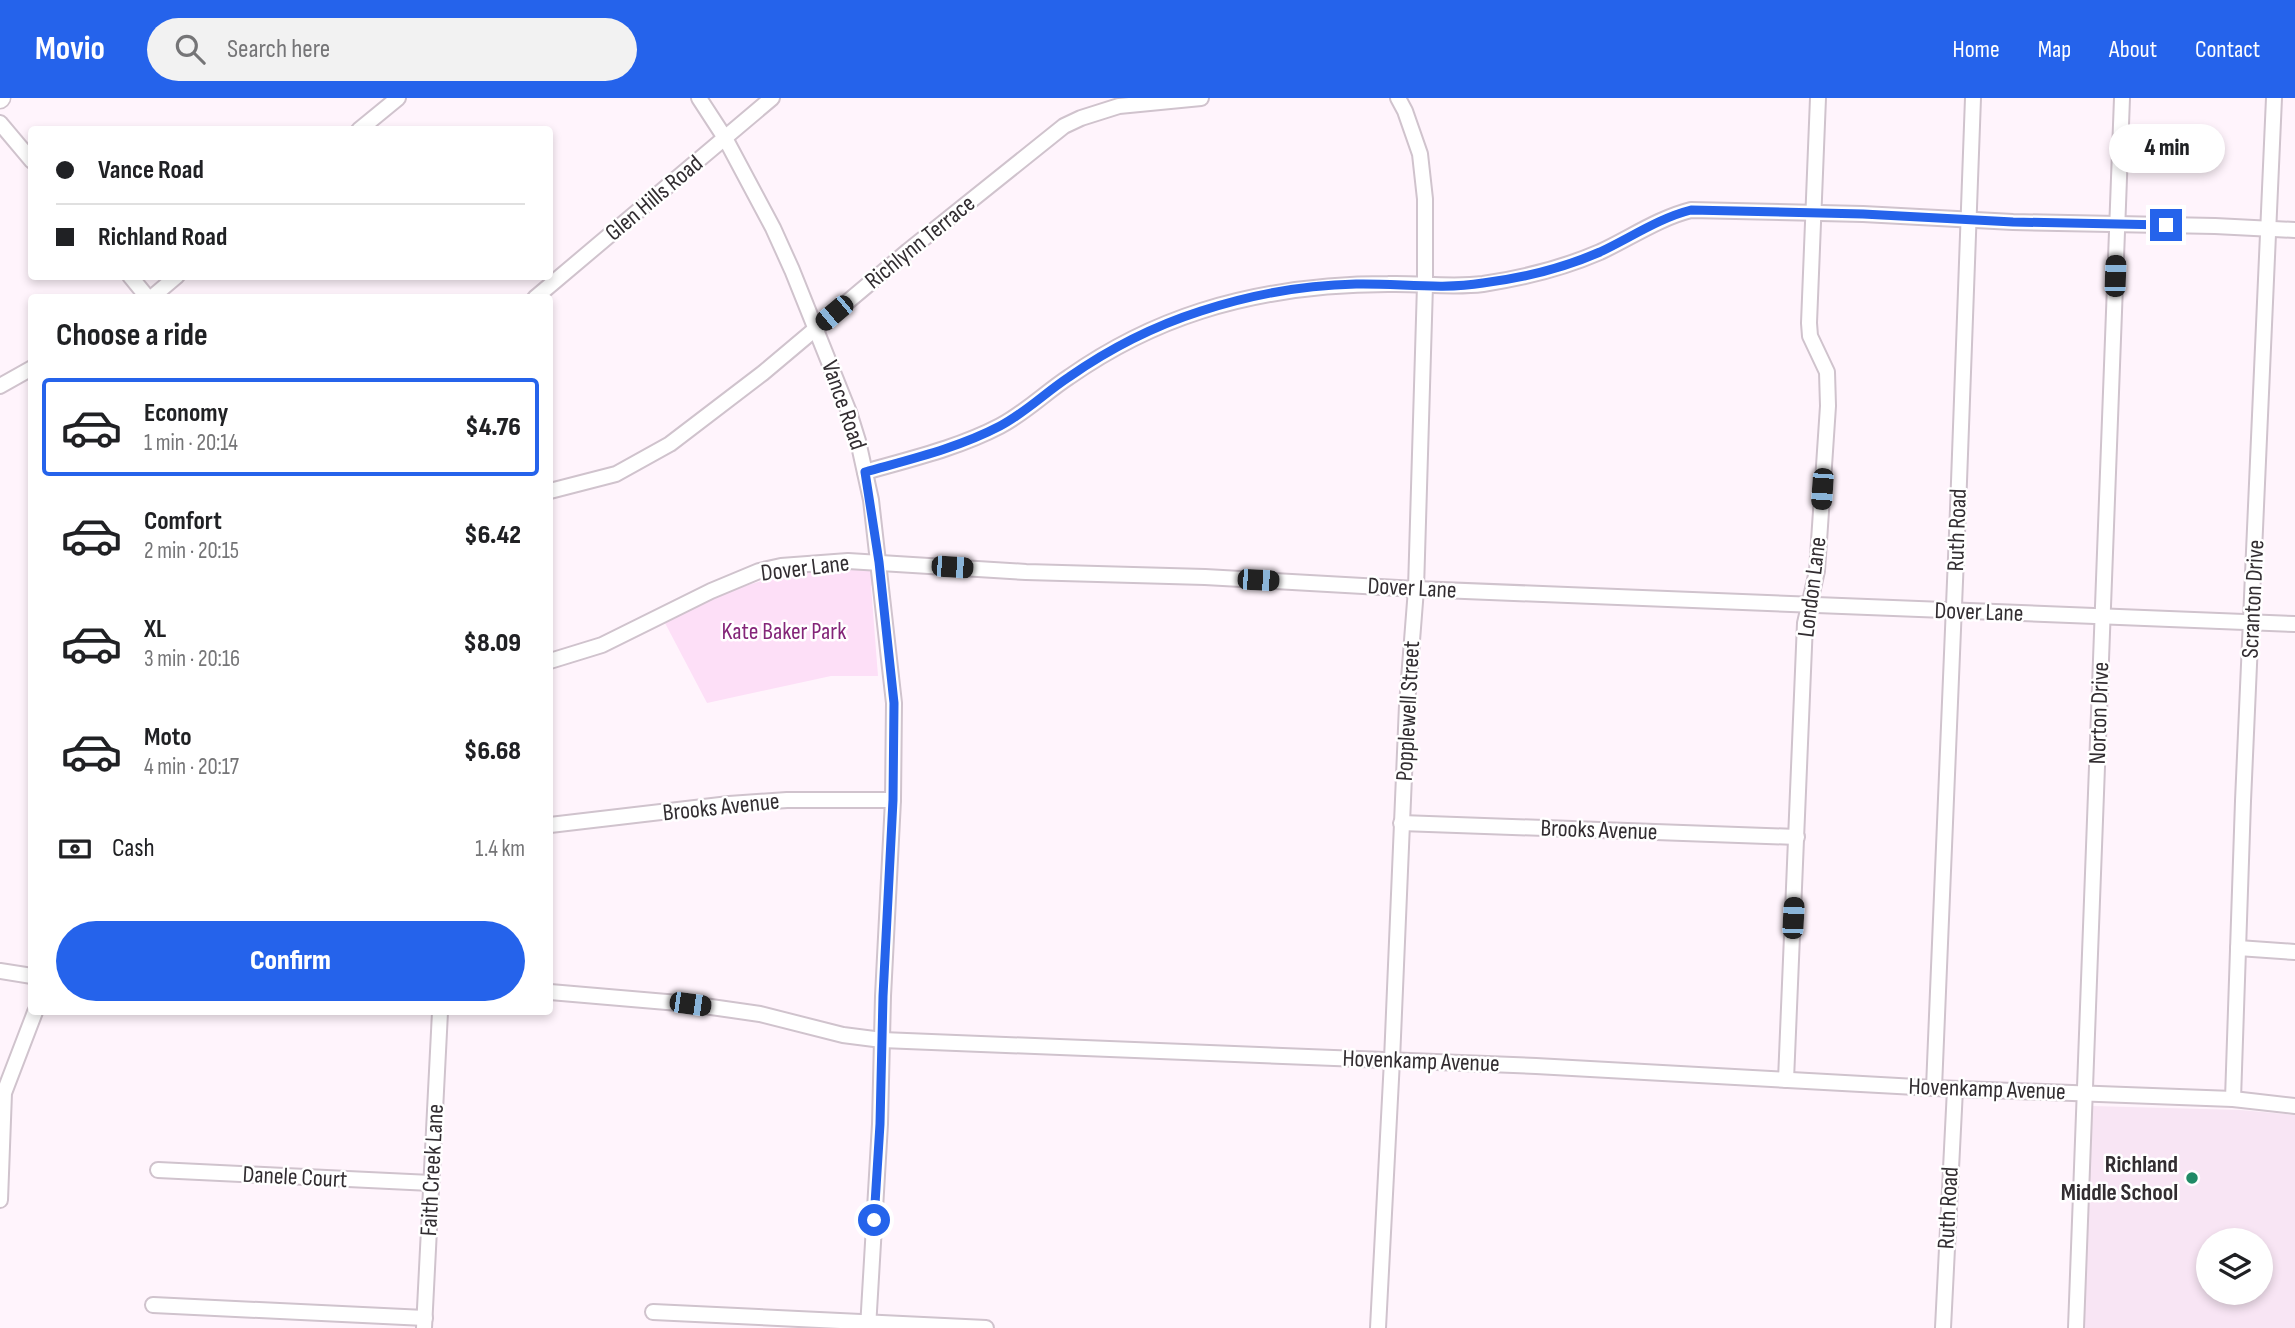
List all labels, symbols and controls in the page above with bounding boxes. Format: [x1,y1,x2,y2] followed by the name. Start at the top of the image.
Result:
[147,18,637,81] search box
[35,29,105,69] text: Movio
[171,30,209,68] icon: search
[227,34,330,65] text: Search here
[1952,35,2000,64] text: Home
[2038,35,2071,64] text: Map
[2109,35,2157,64] text: About
[2195,35,2260,64] text: Contact
[2108,123,2224,172] callout: 4 min
[2144,134,2190,162] text: 4 min
[599,149,709,247] street label: Glen Hills Road
[98,155,204,186] text: Vance Road
[859,189,981,295] street label: Richlynn Terrace
[2150,209,2182,241] route end
[98,222,227,253] text: Richland Road
[2104,255,2127,297] car
[812,291,857,335] car
[56,316,208,355] text: Choose a ride
[815,357,873,453] street label: Vance Road
[60,396,123,459] icon: car
[144,398,228,429] text: Economy
[465,412,521,443] text: $4.76
[144,429,238,457] text: 1 min · 20:14
[1811,467,1834,511] car
[1941,488,1973,572] street label: Ruth Road
[60,504,123,567] icon: car
[144,506,222,537] text: Comfort
[464,520,521,551] text: $6.42
[1791,535,1833,639] street label: London Lane
[144,537,239,565] text: 2 min · 20:15
[2235,539,2271,659] street label: Scranton Drive
[759,548,851,588] street label: Dover Lane
[931,555,974,579] car
[1237,568,1280,592] car
[1367,571,1457,605] street label: Dover Lane
[1934,596,2024,628] street label: Dover Lane
[60,612,123,675] icon: car
[144,614,166,645] text: XL
[722,617,846,646] park label: Kate Baker Park
[464,628,521,659] text: $8.09
[1390,640,1426,782] street label: Popplewell Street
[144,645,240,673] text: 3 min · 20:16
[2083,661,2115,765] street label: Norton Drive
[60,720,123,783] icon: car
[144,722,192,753] text: Moto
[464,736,521,767] text: $6.68
[144,753,239,781] text: 4 min · 20:17
[661,786,781,828] street label: Brooks Avenue
[1540,813,1658,847] street label: Brooks Avenue
[56,830,94,868] icon: cash
[112,833,155,864] text: Cash
[475,835,525,863] text: 1.4 km
[1782,896,1805,940] car
[56,921,525,1001] button: Confirm
[668,991,713,1017] car
[1342,1044,1500,1078] street label: Hovenkamp Avenue
[1908,1072,2066,1106] street label: Hovenkamp Avenue
[414,1103,450,1237] street label: Faith Creek Lane
[2061,1150,2178,1207] place label: Richland Middle School
[242,1160,348,1194] street label: Danele Court
[1931,1166,1965,1250] street label: Ruth Road
[2184,1170,2200,1186] marker: Richland Middle School
[858,1204,890,1236] route start
[2196,1228,2273,1305] map controls
[2196,1228,2273,1305] button: layers

